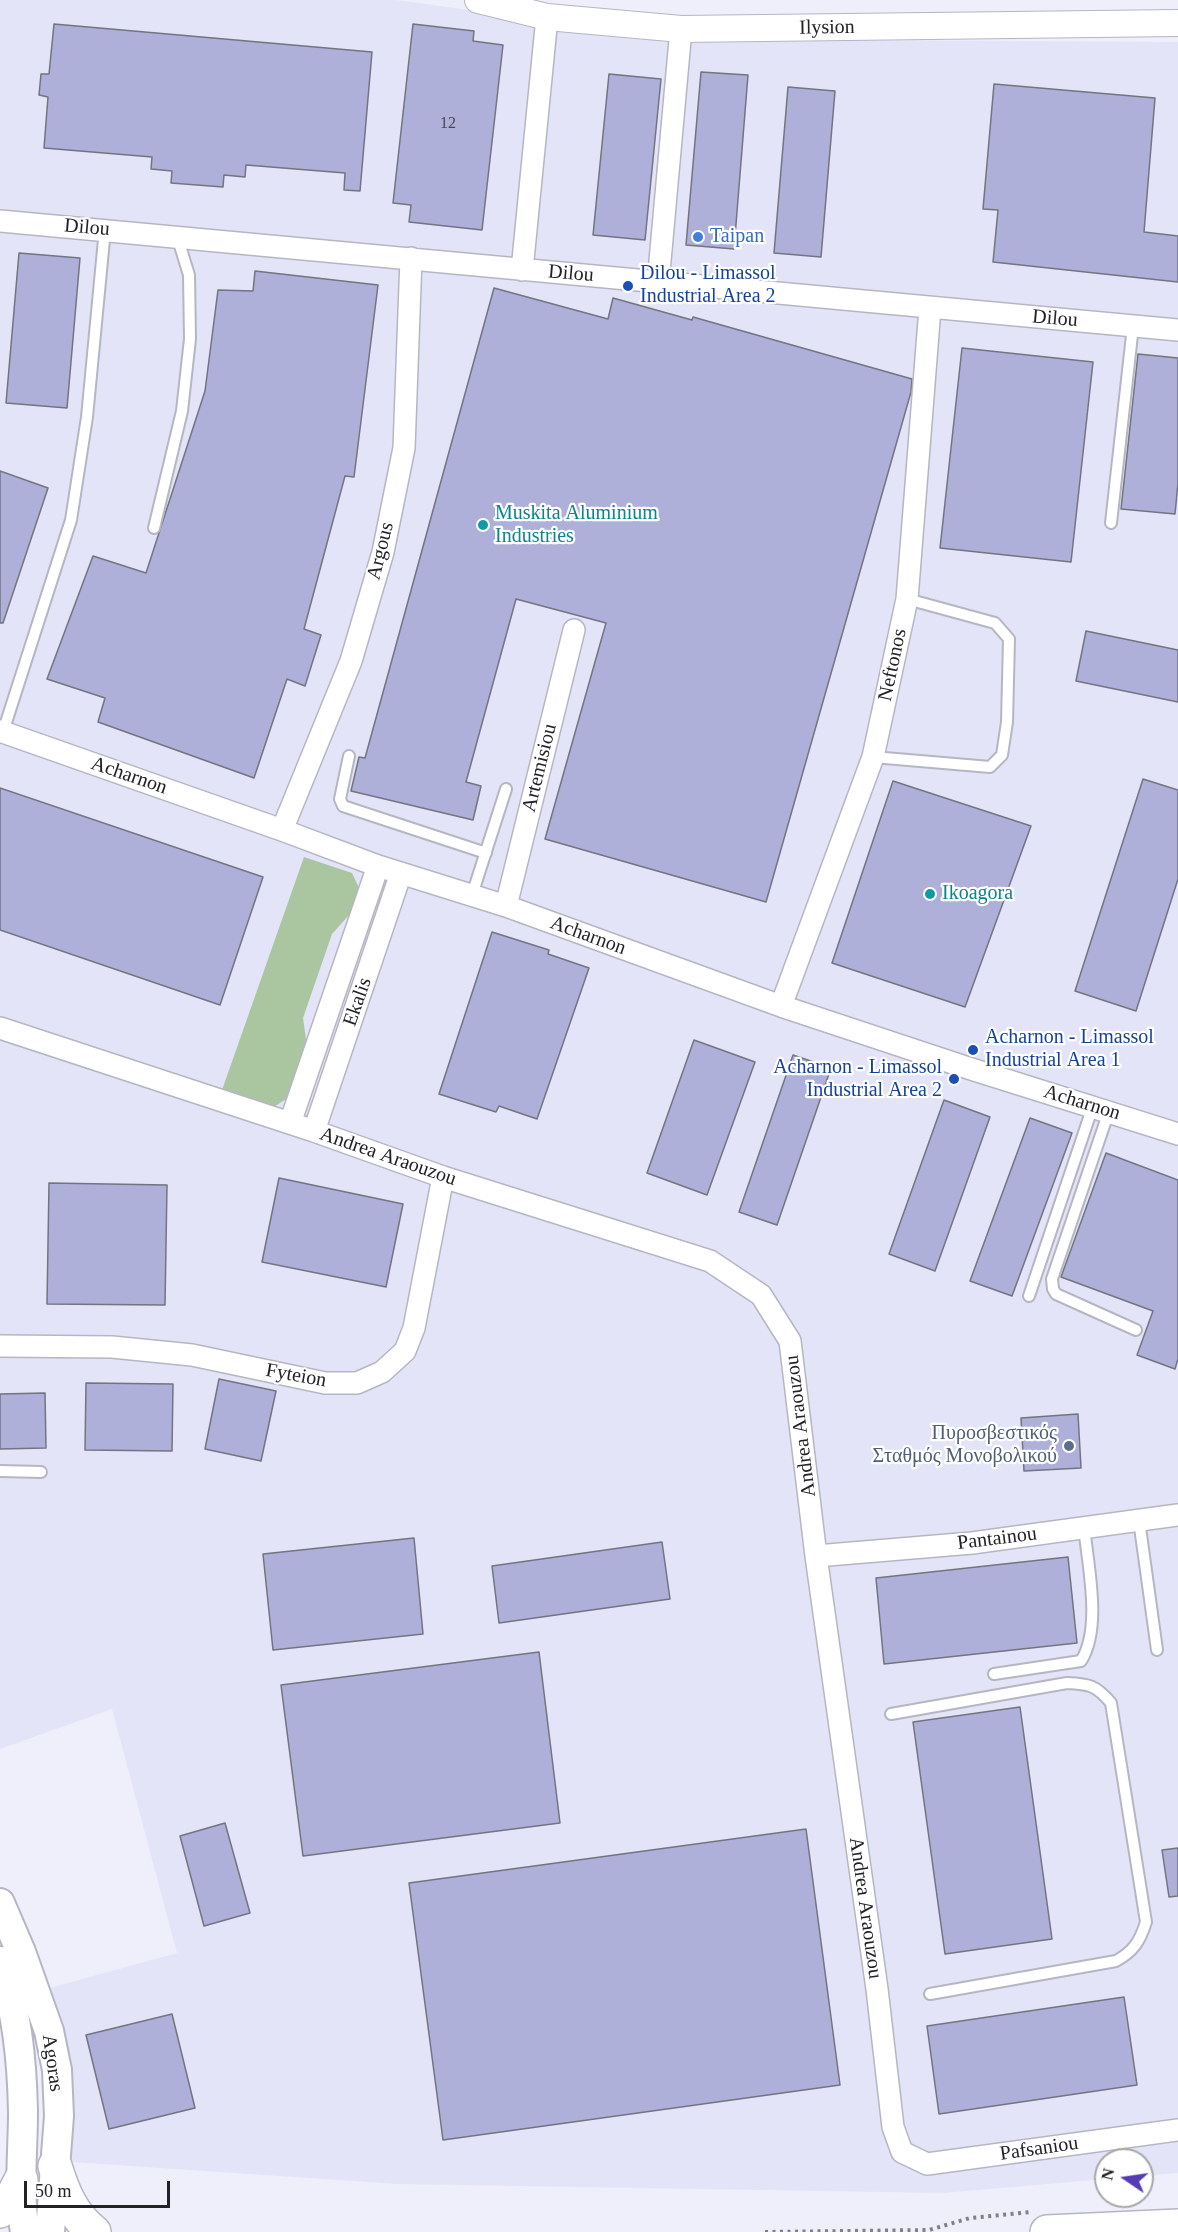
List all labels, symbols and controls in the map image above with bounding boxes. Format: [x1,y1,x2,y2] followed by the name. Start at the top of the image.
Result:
[799,16,855,40] street label: Ilysion
[440,114,456,134] house number: 12
[63,214,111,242] street label: Dilou
[710,225,764,249] place label: Taipan
[691,230,705,244] marker: Taipan
[547,260,595,288] street label: Dilou
[640,262,776,309] place label: Dilou - Limassol Industrial Area 2
[621,279,635,293] marker: Dilou - Limassol Industrial Area 2
[1031,305,1079,333] street label: Dilou
[495,502,658,549] place label: Muskita Aluminium Industries
[476,518,490,532] marker: Muskita Aluminium Industries
[362,520,400,582] street label: Argous
[874,627,912,703] street label: Neftonos
[517,721,563,815] street label: Artemisiou
[88,752,170,800] street label: Acharnon
[942,882,1013,906] place label: Ikoagora
[923,887,937,901] marker: Ikoagora
[547,911,629,961] street label: Acharnon
[339,974,377,1030] street label: Ekalis
[985,1026,1154,1073] place label: Acharnon - Limassol Industrial Area 1
[966,1043,980,1057] marker: Acharnon - Limassol Industrial Area 1
[773,1056,942,1103] place label: Acharnon - Limassol Industrial Area 2
[947,1072,961,1086] marker: Acharnon - Limassol Industrial Area 2
[1041,1080,1123,1126] street label: Acharnon
[317,1122,459,1192] street label: Andrea Araouzou
[780,1354,822,1498] street label: Andrea Araouzou
[264,1359,328,1393] street label: Fyteion
[873,1422,1057,1469] place label: Πυροσβεστικός Σταθμός Μονοβολικού
[1062,1439,1076,1453] marker: Πυροσβεστικός Σταθμός Μονοβολικού
[956,1522,1038,1556] street label: Pantainou
[843,1836,887,1980] street label: Andrea Araouzou
[36,2033,68,2093] street label: Agoras
[998,2132,1080,2166] street label: Pafsaniou
[1094,2148,1154,2208] north arrow
[1098,2167,1118,2182] text: N
[27,2169,172,2207] scale bar
[35,2181,72,2201] text: 50 m

